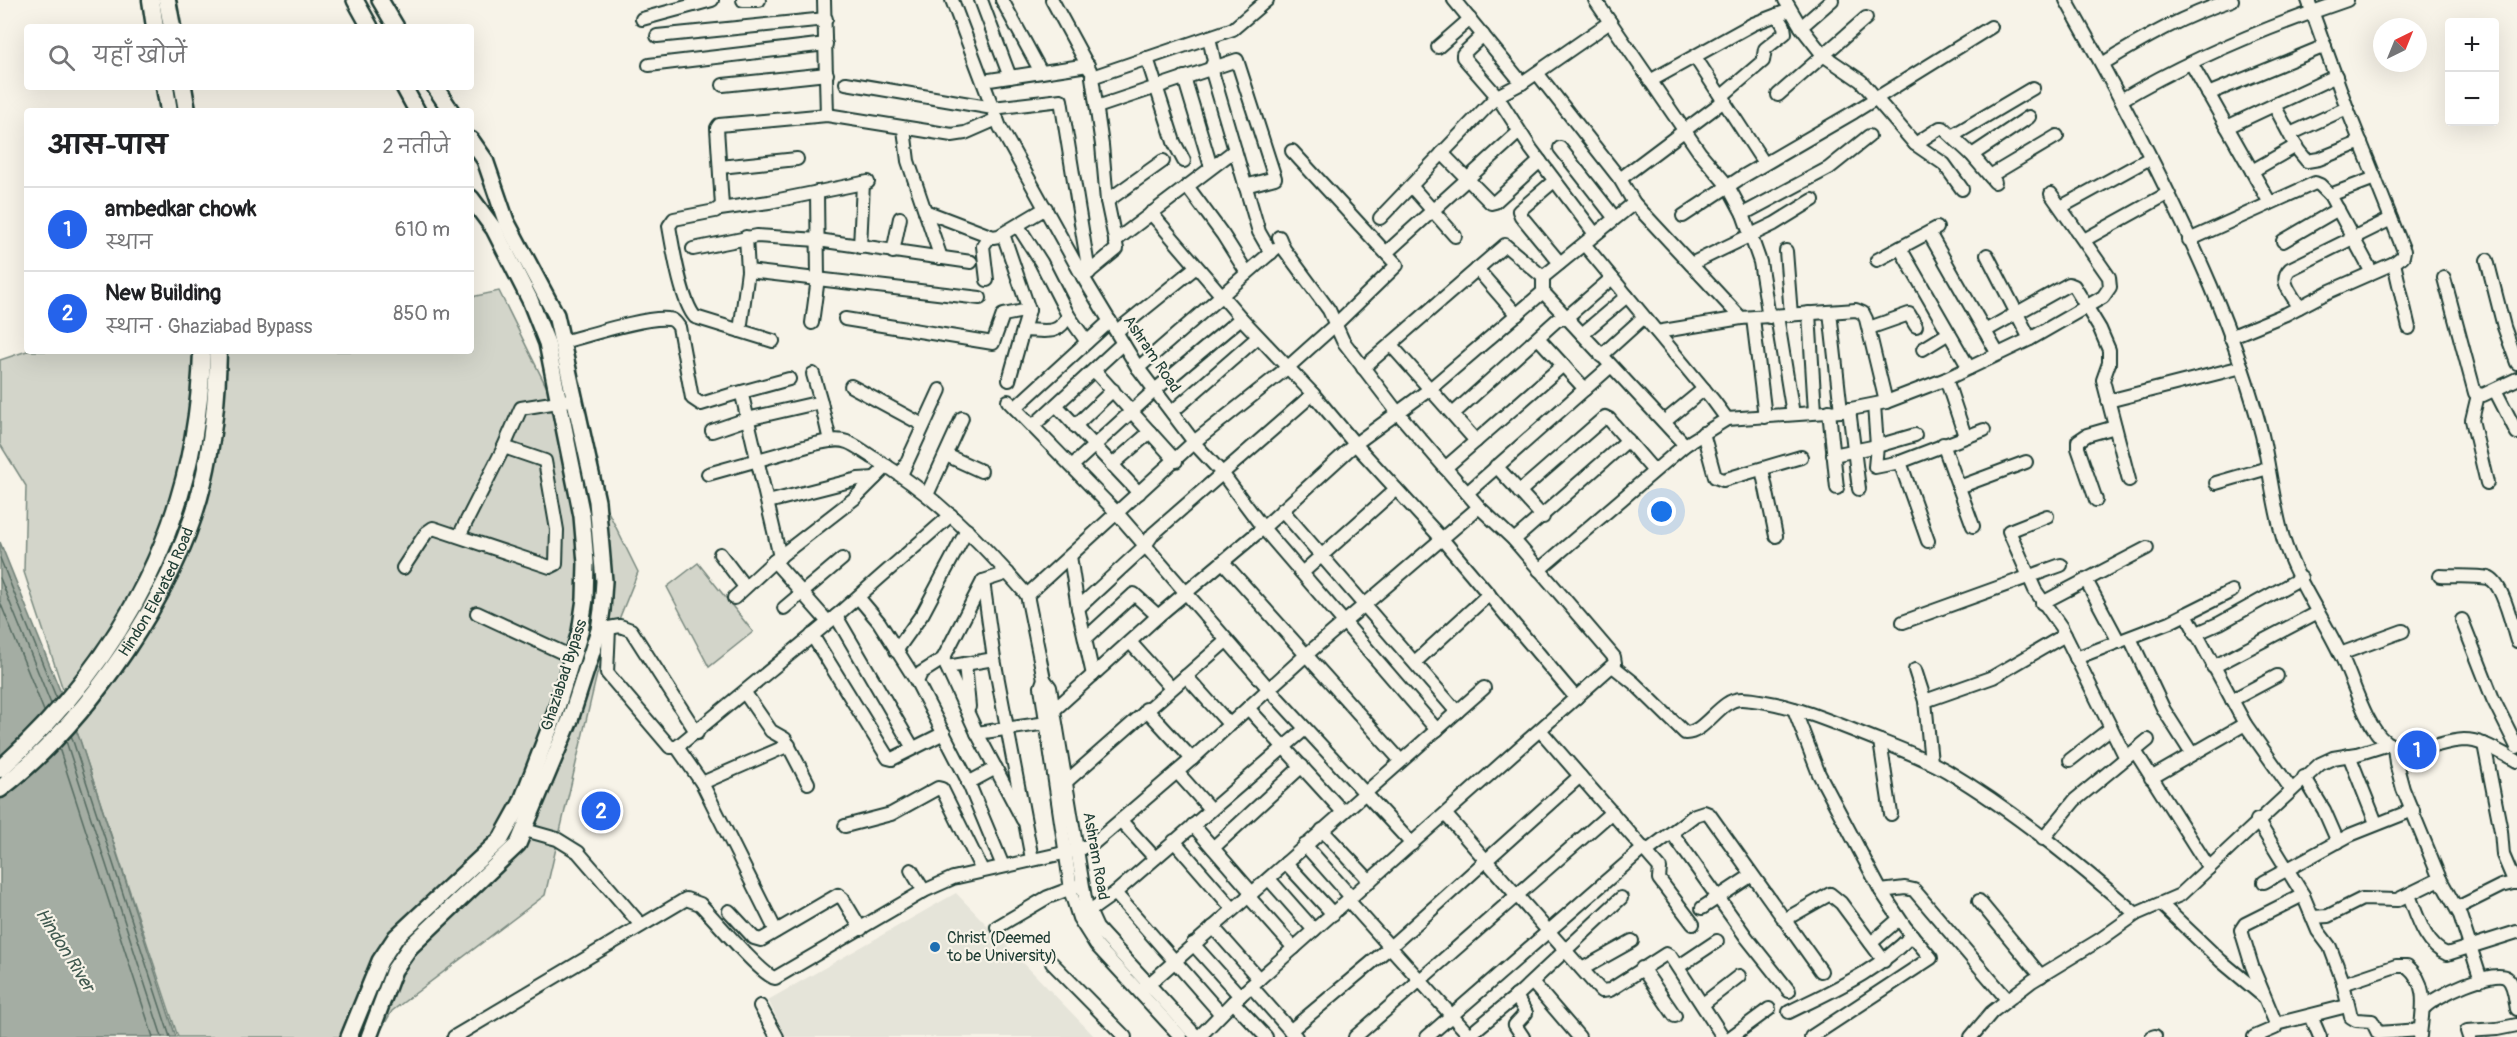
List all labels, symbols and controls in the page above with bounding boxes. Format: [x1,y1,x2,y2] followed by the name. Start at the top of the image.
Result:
[2373,18,2427,72] north arrow
[2445,18,2499,126] map controls
[2445,18,2499,72] button: +
[24,24,474,90] search box
[45,41,78,74] icon: search
[93,42,187,70] text: यहाँ खोजें
[2445,72,2499,126] button: −
[48,130,167,162] text: आस-पास
[383,134,450,159] text: 2 नतीजे
[105,195,256,223] text: ambedkar chowk
[64,217,71,242] text: 1
[395,217,450,242] text: 610 m
[105,230,152,255] text: स्थान
[105,279,221,307] text: New Building
[62,301,73,326] text: 2
[393,301,450,326] text: 850 m
[1119,312,1185,396] street label: Ashram Road
[105,314,313,339] text: स्थान · Ghaziabad Bypass
[1647,497,1676,526] your location
[114,525,198,660] street label: Hindon Elevated Road
[537,617,591,733] street label: Ghaziabad Bypass
[2398,728,2436,772] pin: 1
[582,788,620,834] pin: 2
[1078,810,1114,902] street label: Ashram Road
[30,904,101,998] water label: Hindon River
[946,928,1057,966] place label: Christ (Deemed to be University)
[928,940,942,954] marker: Christ (Deemed to be University)

